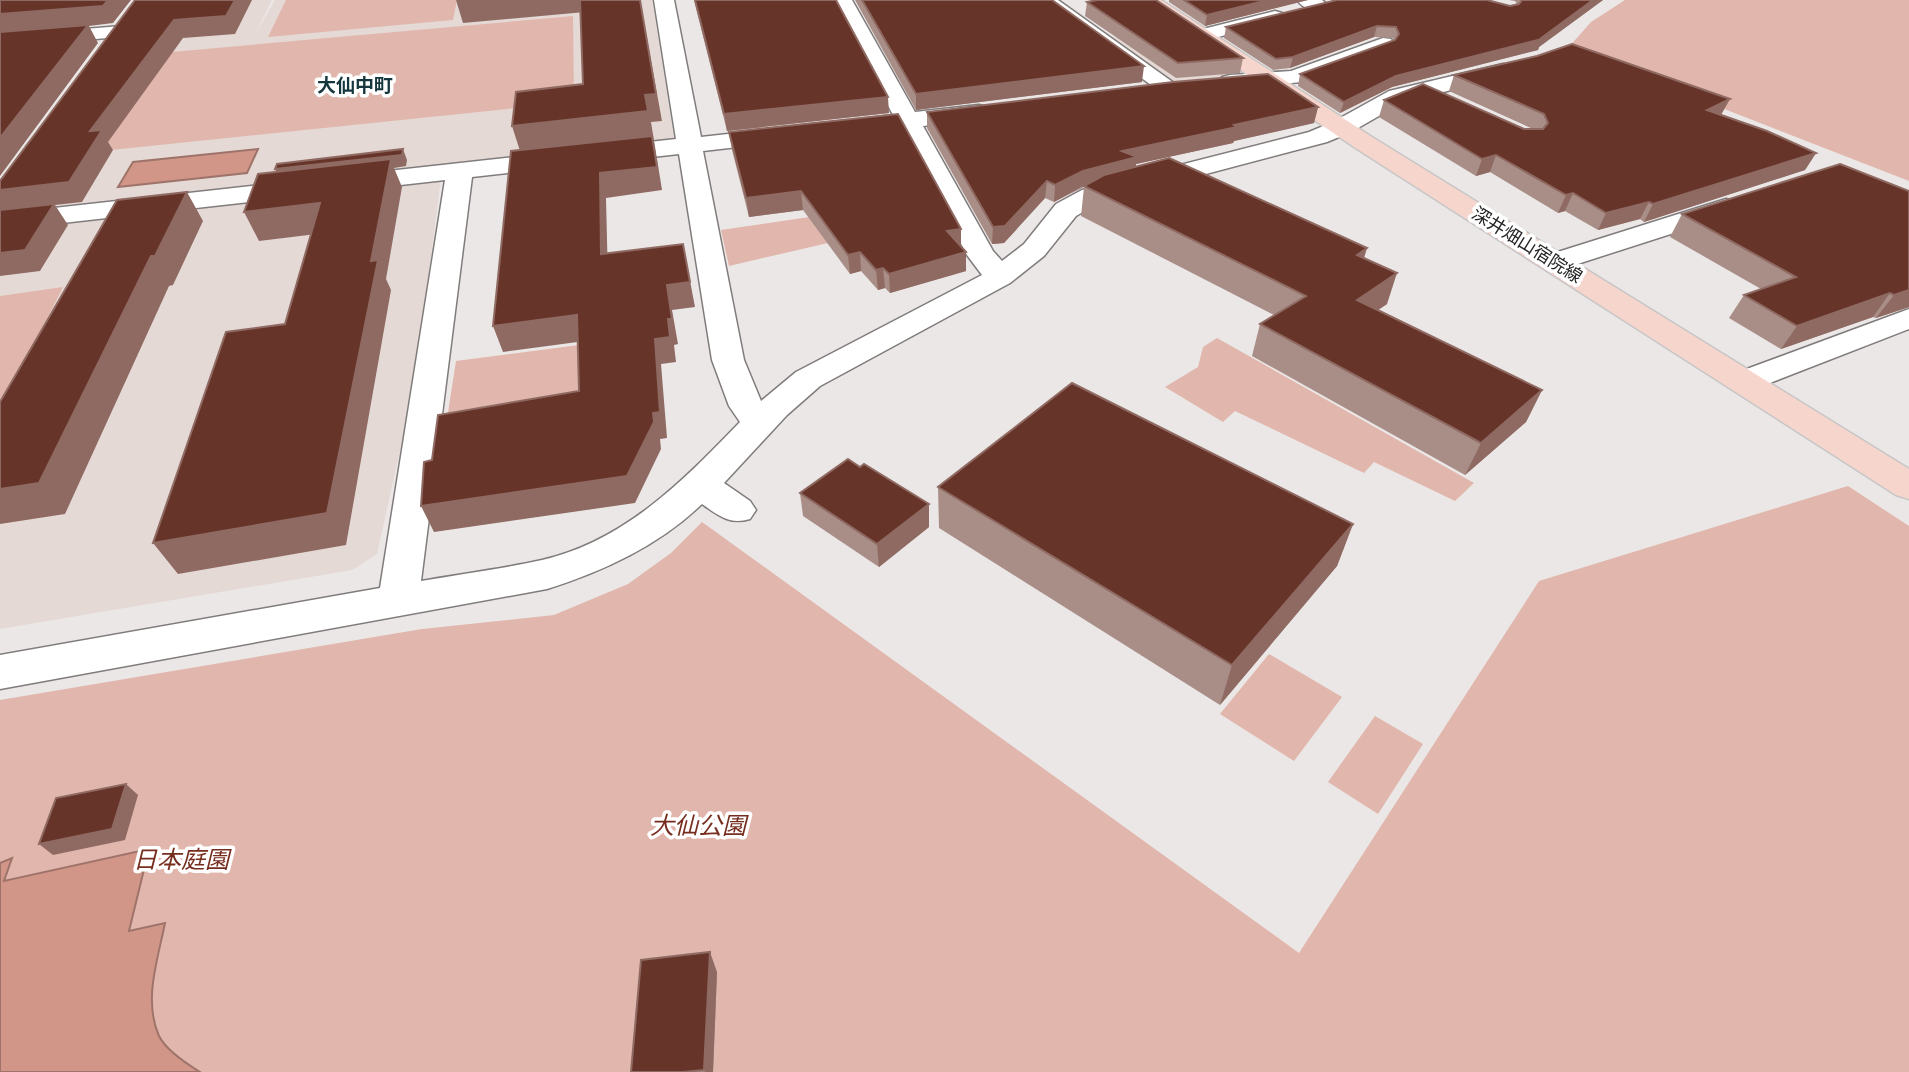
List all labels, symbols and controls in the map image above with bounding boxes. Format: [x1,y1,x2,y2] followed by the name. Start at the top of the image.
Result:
[317,75,393,96] district label: 大仙中町
[1468,203,1586,287] street label: 深井畑山宿院線
[650,812,749,839] park label: 大仙公園
[133,846,232,873] park label: 日本庭園

